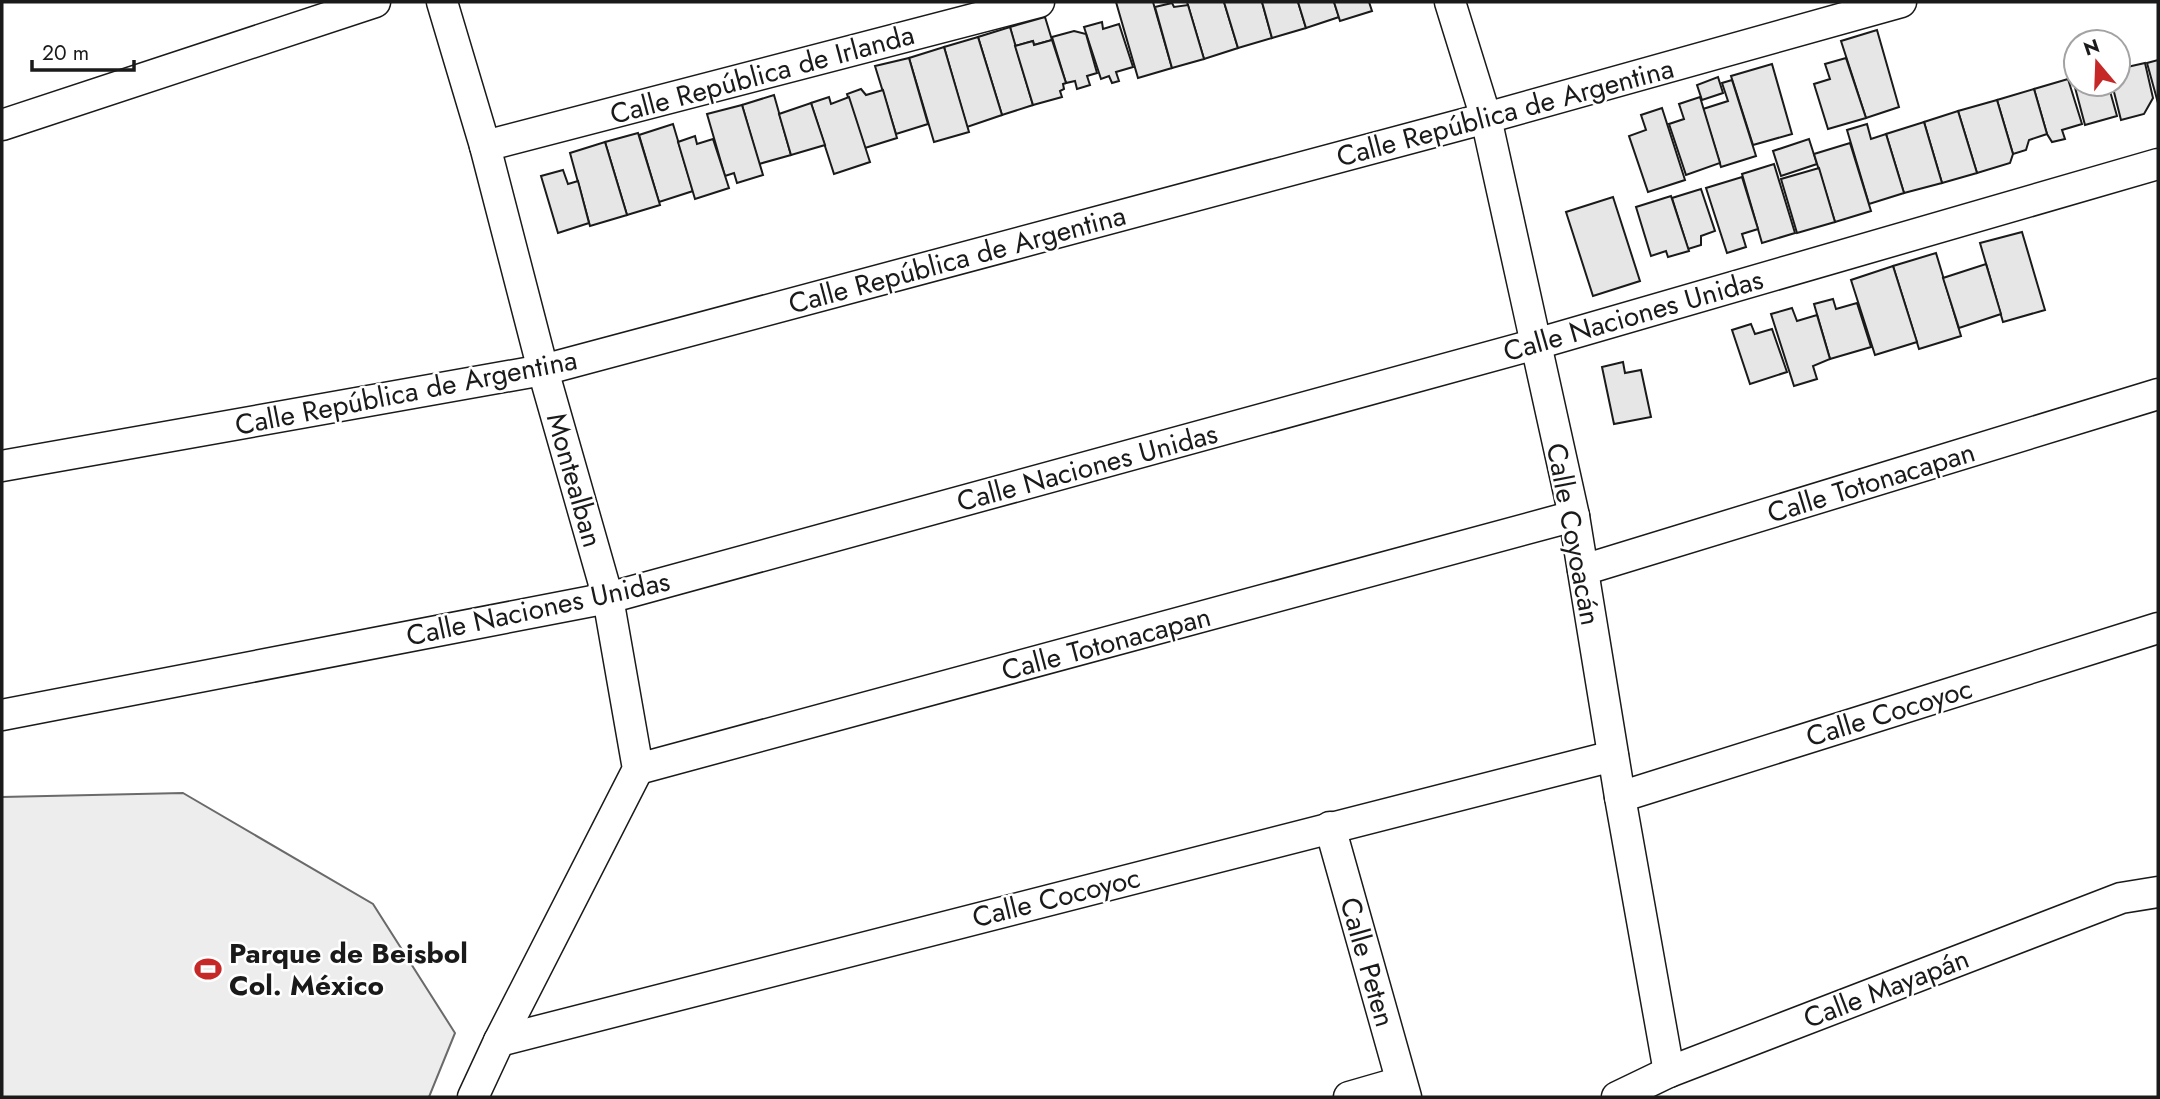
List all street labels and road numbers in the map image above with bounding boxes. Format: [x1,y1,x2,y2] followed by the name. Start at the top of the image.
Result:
[605,14,919,135] street label: Calle República de Irlanda
[1332,48,1678,177] street label: Calle República de Argentina
[784,195,1130,324] street label: Calle República de Argentina
[1498,259,1768,372] street label: Calle Naciones Unidas
[232,339,581,446] street label: Calle República de Argentina
[536,408,613,552] street label: Montealban
[952,413,1222,522] street label: Calle Naciones Unidas
[1762,431,1980,534] street label: Calle Totonacapan
[1536,440,1611,629] street label: Calle Coyoacán
[403,561,674,656] street label: Calle Naciones Unidas
[997,596,1215,691] street label: Calle Totonacapan
[1801,668,1977,757] street label: Calle Cocoyoc
[968,857,1144,938] street label: Calle Cocoyoc
[1329,893,1406,1032] street label: Calle Peten
[1797,938,1975,1039] street label: Calle Mayapán

